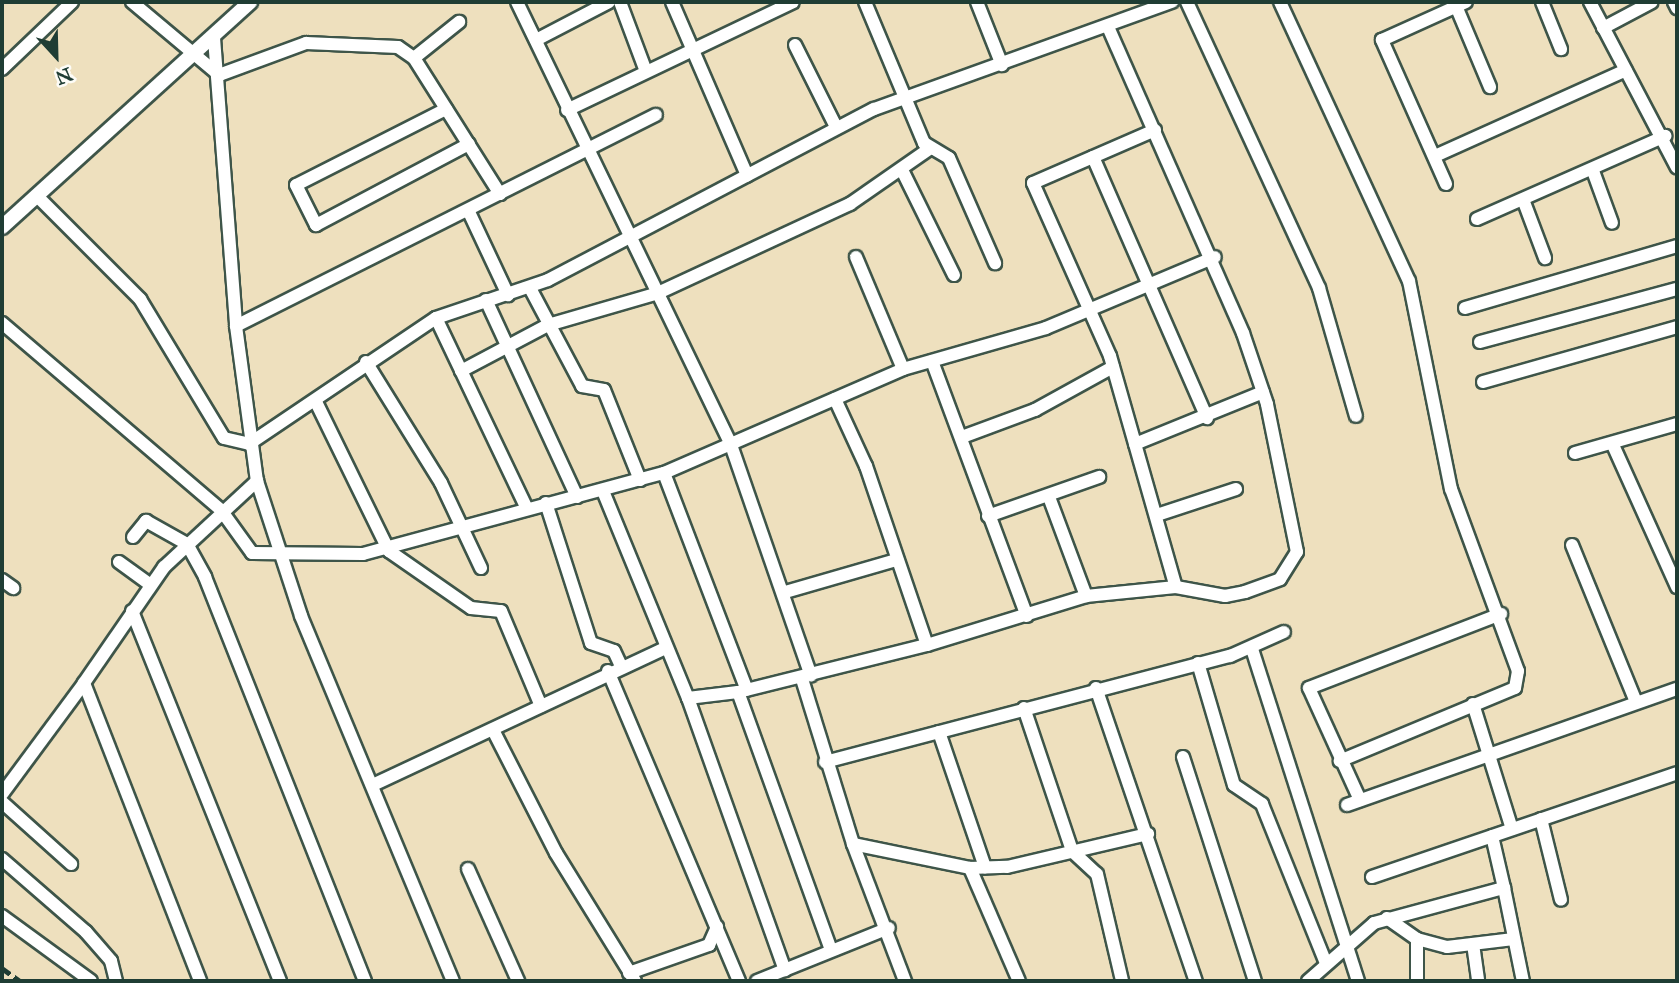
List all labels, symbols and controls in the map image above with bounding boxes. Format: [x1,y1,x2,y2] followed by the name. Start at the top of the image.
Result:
[21,21,91,91] north arrow
[52,62,76,90] text: N

